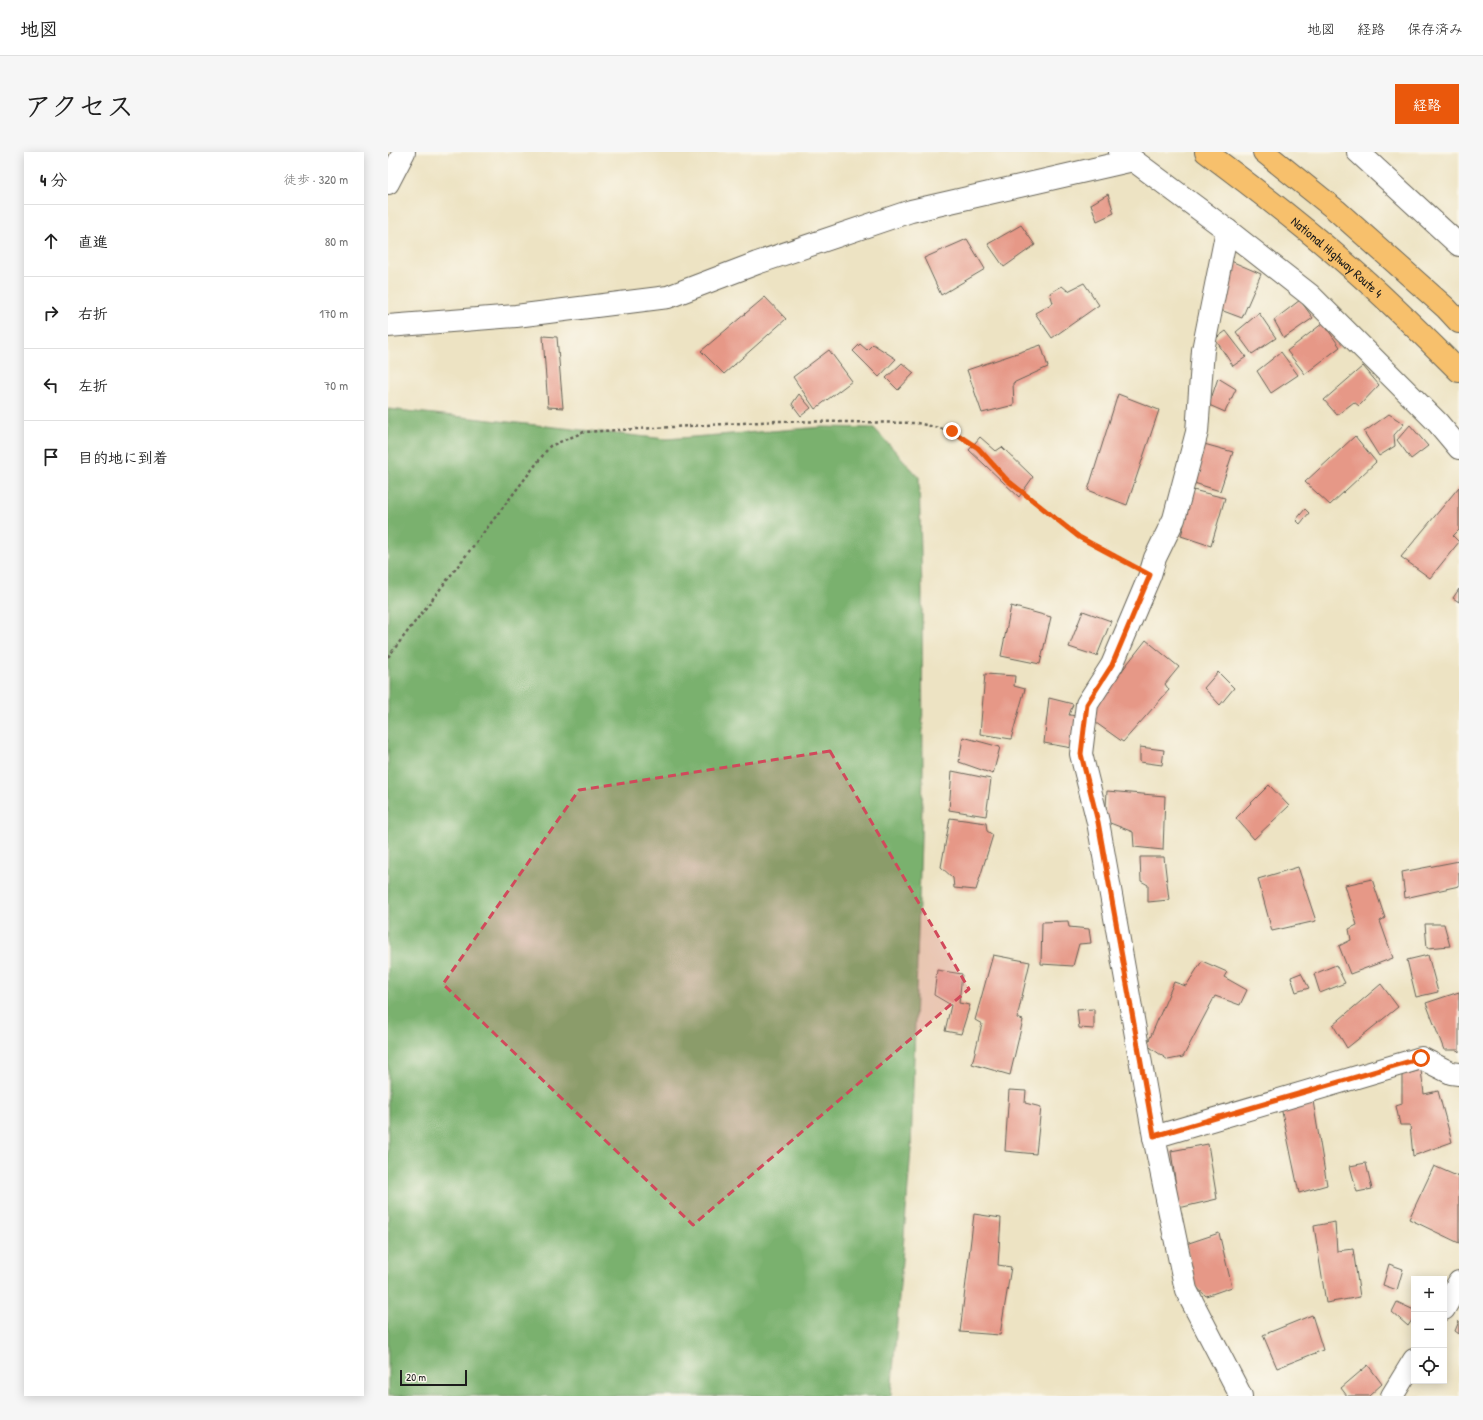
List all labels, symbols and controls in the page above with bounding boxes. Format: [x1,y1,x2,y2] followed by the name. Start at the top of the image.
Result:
[20,16,58,42] text: 地図
[1307,19,1335,38] text: 地図
[1357,19,1385,38] text: 経路
[1407,19,1463,38] text: 保存済み
[1395,84,1459,124] button: 経路
[24,87,134,125] text: アクセス
[40,168,67,191] text: 4 分
[284,170,348,188] text: 徒歩 · 320 m
[1287,212,1387,302] street label: National Highway Route 4
[40,230,62,252] icon: ahead
[78,231,108,252] text: 直進
[325,232,348,250] text: 80 m
[40,302,62,324] icon: right
[78,303,108,324] text: 右折
[319,304,348,322] text: 170 m
[40,374,62,396] icon: left
[78,375,108,396] text: 左折
[324,376,348,394] text: 70 m
[943,422,961,440] route end
[40,446,62,468] icon: arrive
[78,447,168,468] text: 目的地に到着
[1412,1049,1430,1067] route start
[1411,1276,1447,1384] map controls
[1411,1276,1447,1312] button: +
[1411,1312,1447,1348] button: −
[1411,1348,1447,1384] button: locate
[400,1368,467,1387] scale bar
[406,1370,426,1384] text: 20 m

